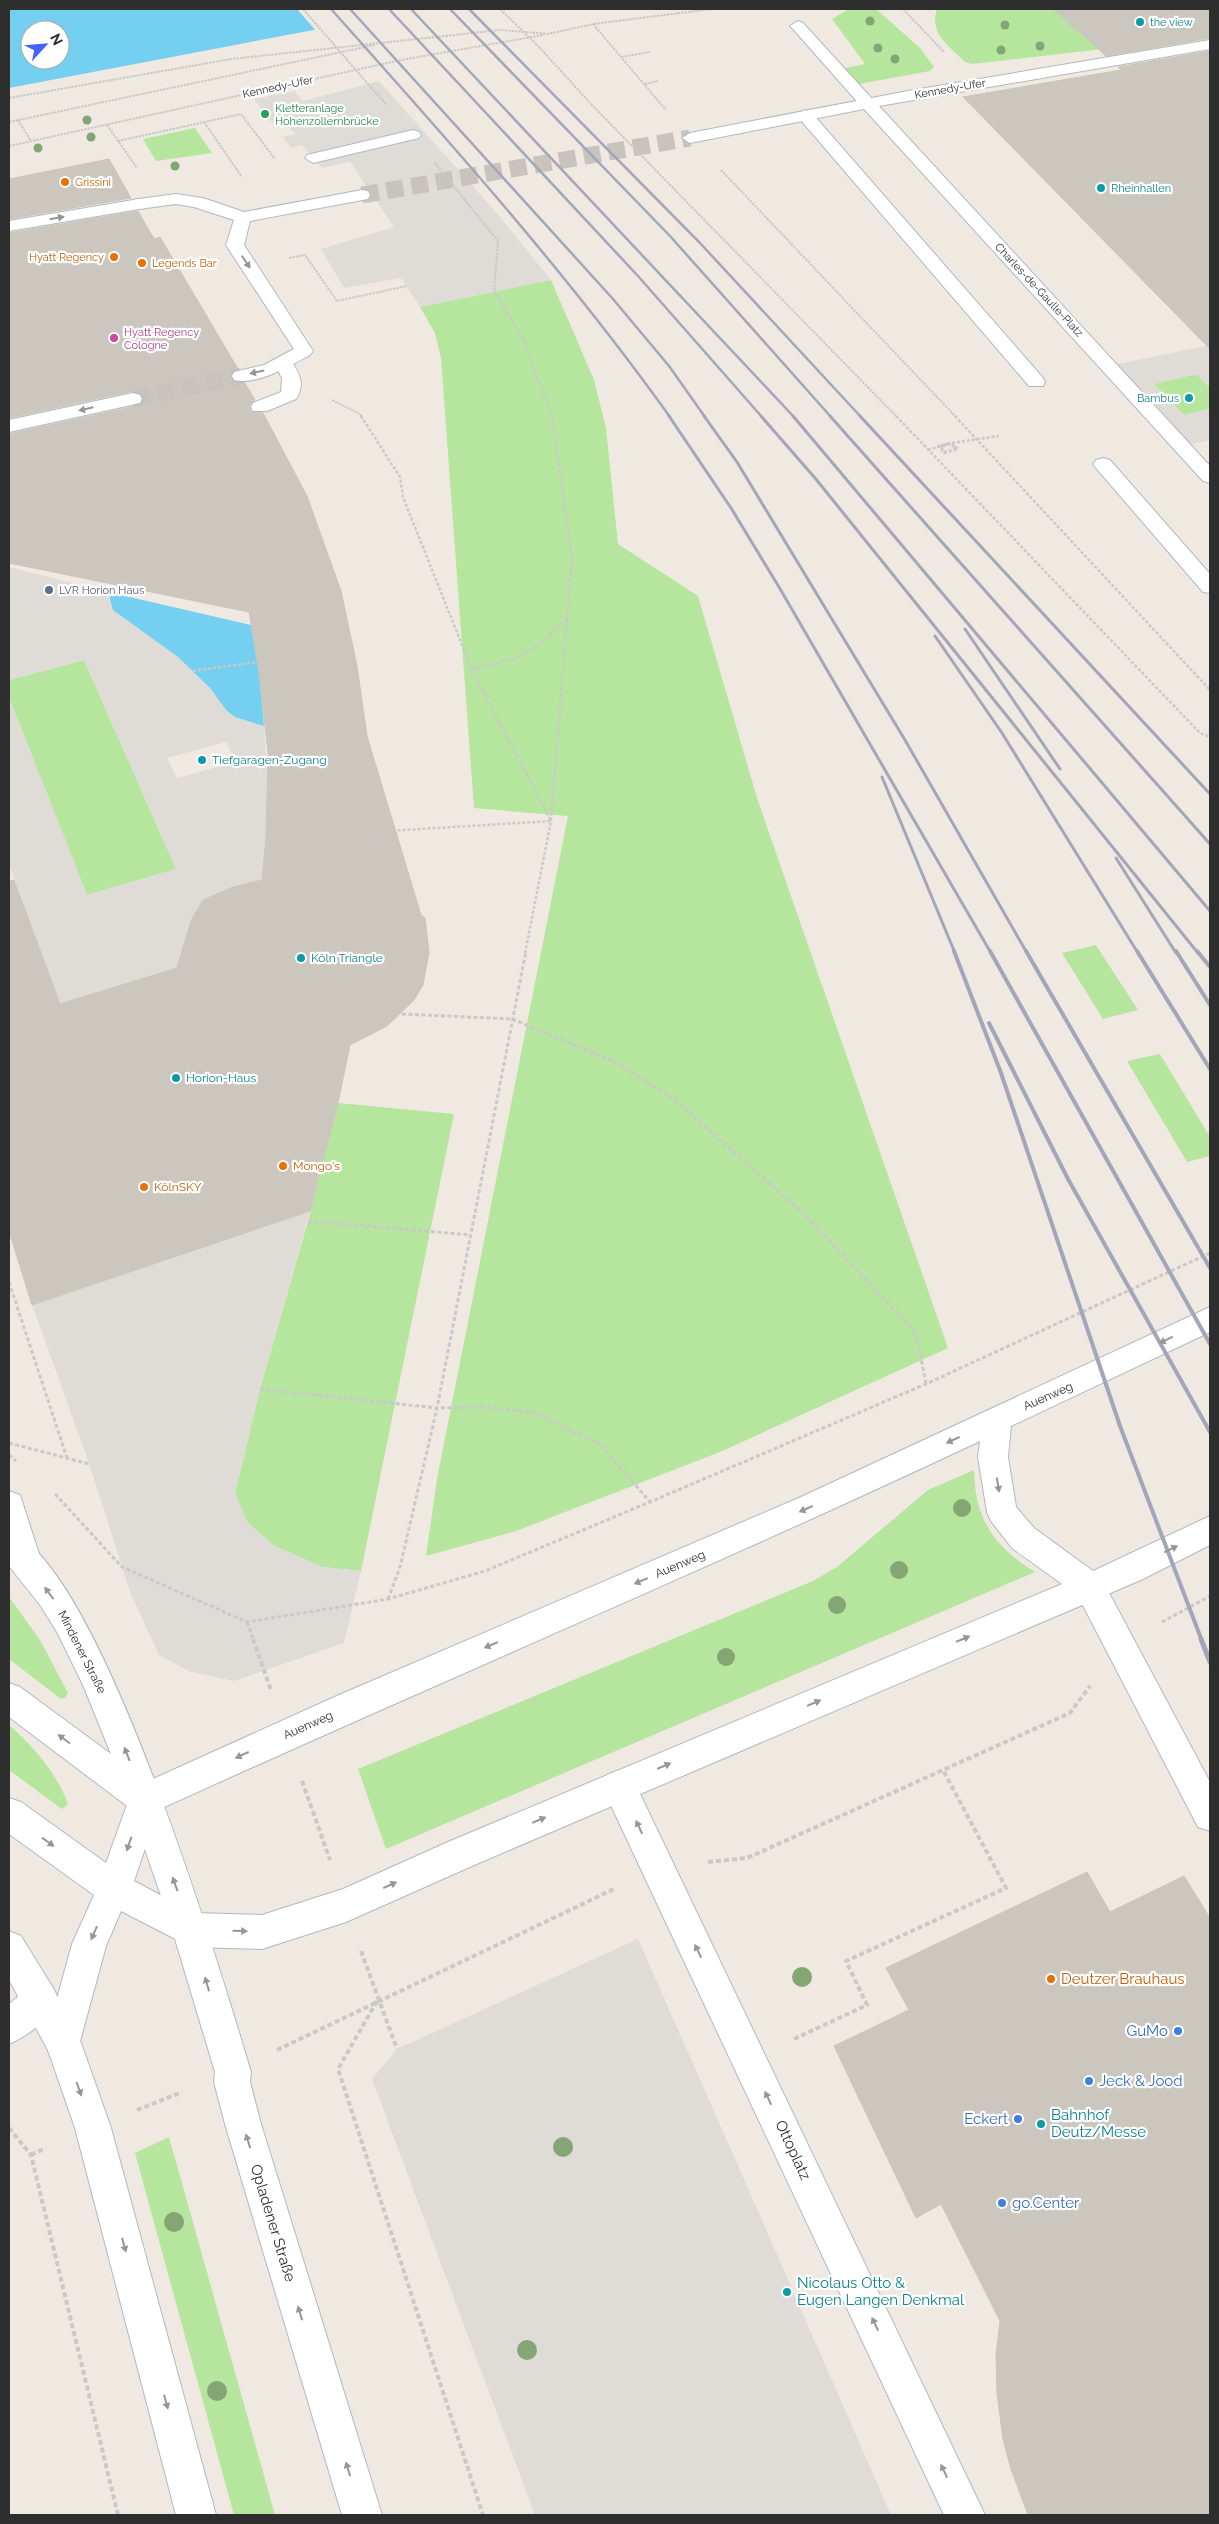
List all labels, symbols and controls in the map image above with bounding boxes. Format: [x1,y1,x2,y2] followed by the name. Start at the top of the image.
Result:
[1134,16,1146,28] marker: the view
[1150,16,1193,29] place label: the view
[20,20,70,70] north arrow
[47,31,66,48] text: N
[242,73,315,101] street label: Kennedy-Ufer
[914,76,987,102] street label: Kennedy-Ufer
[275,102,379,128] place label: Kletteranlage Hohenzollernbrücke
[259,108,271,120] marker: Kletteranlage Hohenzollernbrücke
[59,176,71,188] marker: Grissini
[75,176,111,189] place label: Grissini
[1095,182,1107,194] marker: Rheinhallen
[1111,182,1171,195] place label: Rheinhallen
[49,214,65,222] one-way arrow
[992,240,1086,340] street label: Charles-de-Gaulle-Platz
[29,251,104,264] place label: Hyatt Regency
[108,251,120,263] marker: Hyatt Regency
[241,255,251,268] one-way arrow
[136,257,148,269] marker: Legends Bar
[152,257,217,270] place label: Legends Bar
[124,326,199,352] place label: Hyatt Regency Cologne
[108,332,120,344] marker: Hyatt Regency Cologne
[250,368,265,376] one-way arrow
[1137,392,1179,405] place label: Bambus
[1183,392,1195,404] marker: Bambus
[78,405,93,413] one-way arrow
[43,584,55,596] marker: LVR Horion Haus
[59,584,144,597] place label: LVR Horion Haus
[212,753,327,767] place label: Tiefgaragen-Zugang
[196,754,208,766] marker: Tiefgaragen-Zugang
[311,951,383,965] place label: Köln Triangle
[295,952,307,964] marker: Köln Triangle
[186,1071,256,1085] place label: Horion-Haus
[170,1072,182,1084] marker: Horion-Haus
[293,1159,340,1173] place label: Mongo's
[277,1160,289,1172] marker: Mongo's
[154,1180,202,1194] place label: KölnSKY
[138,1181,150,1193] marker: KölnSKY
[1159,1337,1173,1345] one-way arrow
[1021,1379,1075,1413] street label: Auenweg
[946,1436,960,1444] one-way arrow
[994,1477,1002,1493] one-way arrow
[799,1505,813,1513] one-way arrow
[1164,1545,1178,1553] one-way arrow
[653,1547,707,1581] street label: Auenweg
[634,1577,648,1585] one-way arrow
[44,1586,54,1600] one-way arrow
[55,1608,109,1696] street label: Mindener Straße
[956,1635,971,1643] one-way arrow
[483,1641,498,1649] one-way arrow
[806,1698,821,1706] one-way arrow
[281,1708,335,1742] street label: Auenweg
[57,1734,71,1744] one-way arrow
[123,1747,131,1761] one-way arrow
[235,1751,249,1759] one-way arrow
[657,1762,671,1770] one-way arrow
[532,1815,546,1823] one-way arrow
[634,1820,642,1834] one-way arrow
[42,1837,55,1847] one-way arrow
[125,1837,133,1852] one-way arrow
[171,1876,179,1891] one-way arrow
[383,1881,397,1889] one-way arrow
[89,1926,98,1941] one-way arrow
[232,1927,248,1935] one-way arrow
[694,1944,702,1959] one-way arrow
[1061,1970,1185,1988] place label: Deutzer Brauhaus
[1045,1973,1057,1985] marker: Deutzer Brauhaus
[203,1977,211,1992] one-way arrow
[1126,2022,1168,2040] place label: GuMo
[1172,2025,1184,2037] marker: GuMo
[1099,2072,1183,2090] place label: Jeck & Jood
[1083,2075,1095,2087] marker: Jeck & Jood
[76,2082,83,2097] one-way arrow
[764,2091,772,2105] one-way arrow
[1051,2106,1146,2141] place label: Bahnhof Deutz/Messe
[964,2110,1008,2128] place label: Eckert
[1012,2113,1024,2125] marker: Eckert
[771,2117,815,2183] street label: Ottoplatz
[1035,2118,1047,2130] marker: Bahnhof Deutz/Messe
[244,2133,252,2148] one-way arrow
[247,2162,299,2284] street label: Opladener Straße
[1012,2194,1080,2212] place label: go.Center
[996,2197,1008,2209] marker: go.Center
[120,2238,128,2253] one-way arrow
[797,2274,965,2309] place label: Nicolaus Otto & Eugen Langen Denkmal
[781,2286,793,2298] marker: Nicolaus Otto & Eugen Langen Denkmal
[296,2305,304,2320] one-way arrow
[870,2317,878,2331] one-way arrow
[162,2395,170,2410] one-way arrow
[343,2461,351,2476] one-way arrow
[940,2464,948,2478] one-way arrow

